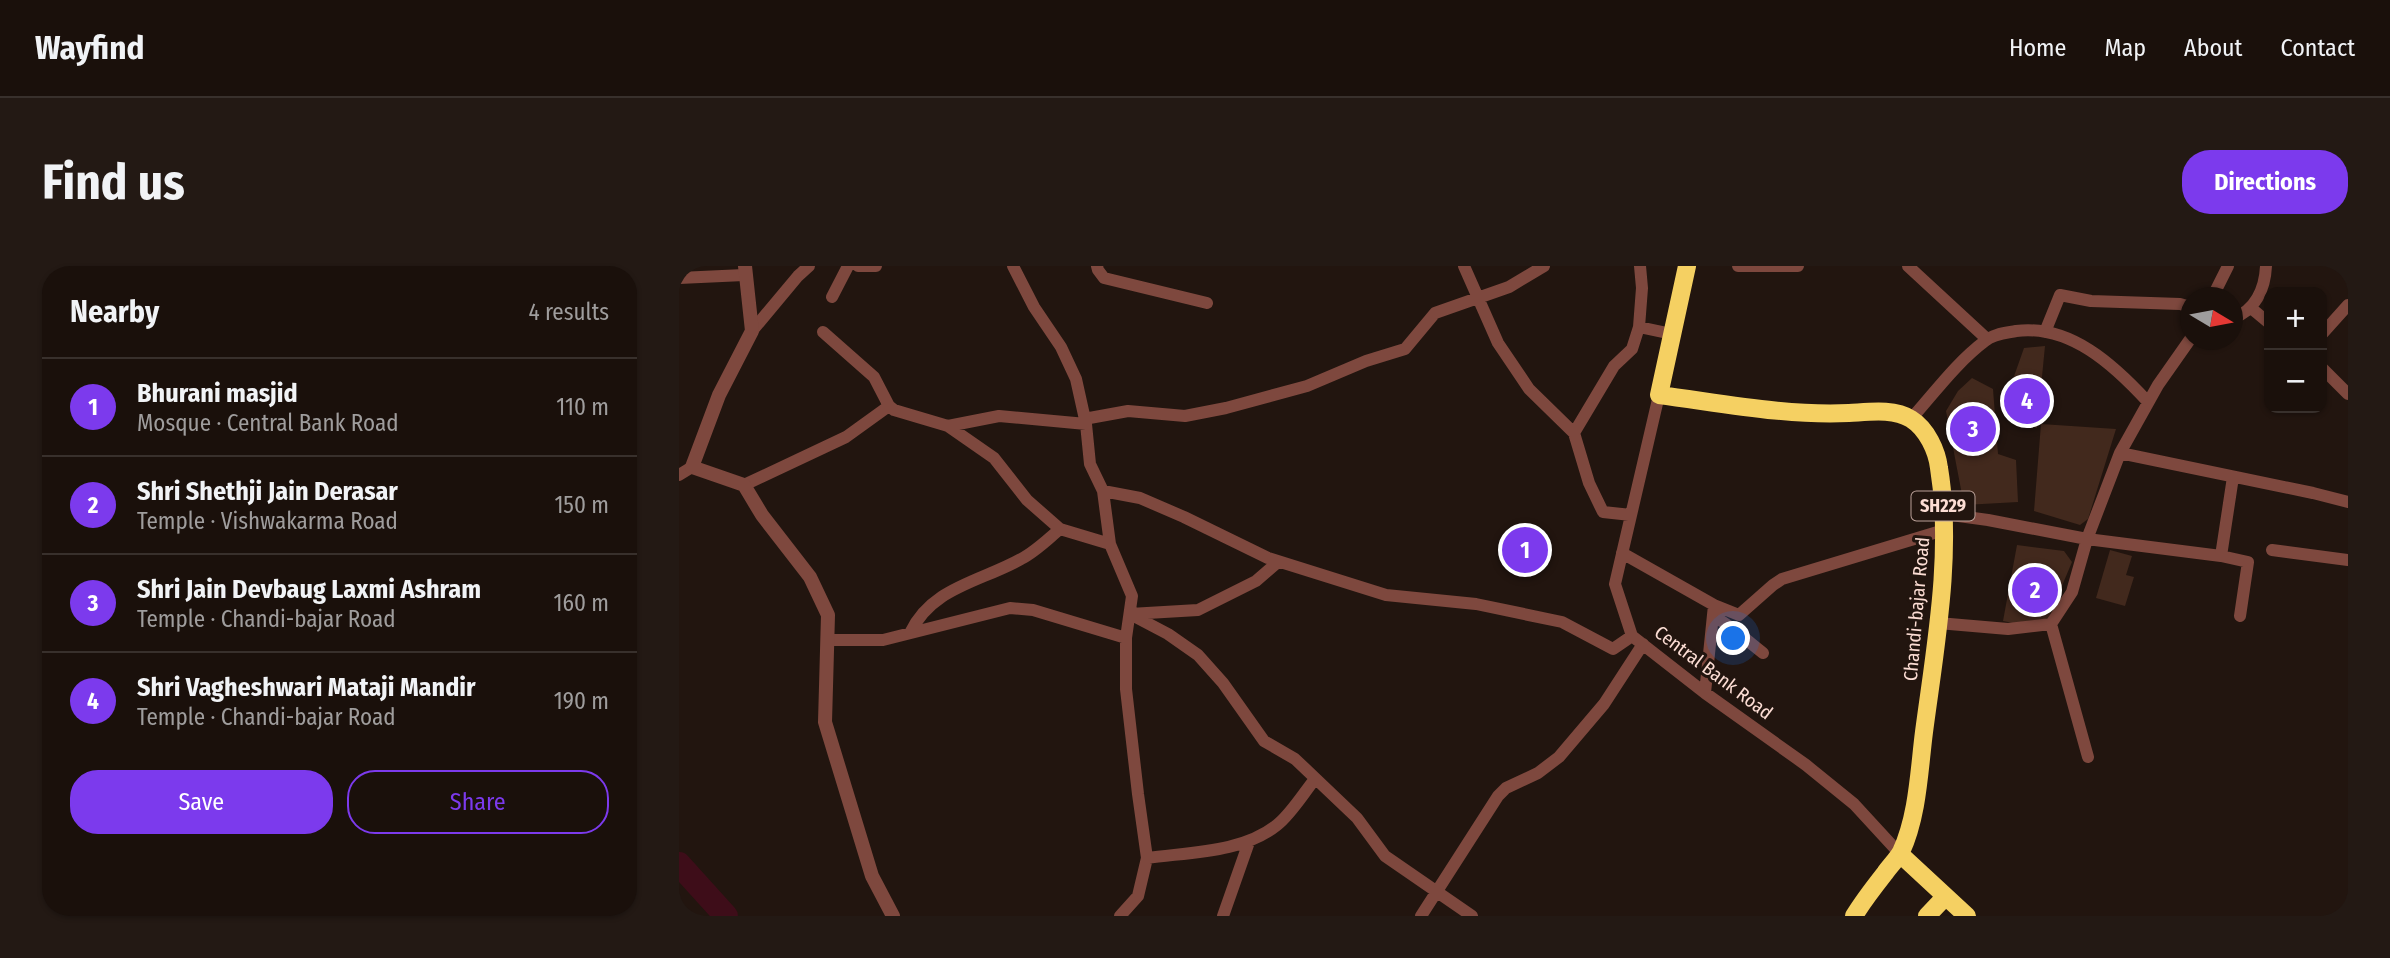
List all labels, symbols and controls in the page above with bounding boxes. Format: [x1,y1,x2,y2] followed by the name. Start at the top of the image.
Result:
[35,28,144,68] text: Wayfind
[2009,34,2066,62] text: Home
[2104,34,2146,62] text: Map
[2184,34,2242,62] text: About
[2280,34,2355,62] text: Contact
[2182,150,2348,214] button: Directions
[42,153,185,212] text: Find us
[2180,287,2243,350] north arrow
[2264,287,2327,413] map controls
[2264,287,2327,350] button: +
[70,294,159,330] text: Nearby
[528,298,609,326] text: 4 results
[2264,350,2327,413] button: −
[2004,375,2050,427] pin: 4
[137,378,298,409] text: Bhurani masjid
[88,393,98,421] text: 1
[556,393,609,421] text: 110 m
[1950,403,1996,455] pin: 3
[137,409,399,437] text: Mosque · Central Bank Road
[137,476,398,507] text: Shri Shethji Jain Derasar
[88,491,98,519] text: 2
[554,491,609,519] text: 150 m
[1911,492,1975,520] road number: SH229
[137,507,398,535] text: Temple · Vishwakarma Road
[1502,524,1548,576] pin: 1
[1899,536,1934,682] street label: Chandi-bajar Road
[2012,564,2058,616] pin: 2
[137,574,481,605] text: Shri Jain Devbaug Laxmi Ashram
[88,589,98,617] text: 3
[554,589,609,617] text: 160 m
[137,605,396,633] text: Temple · Chandi-bajar Road
[1650,621,1777,724] street label: Central Bank Road
[1716,621,1750,655] your location
[137,672,476,703] text: Shri Vagheshwari Mataji Mandir
[87,687,99,715] text: 4
[554,687,609,715] text: 190 m
[137,703,396,731] text: Temple · Chandi-bajar Road
[70,770,333,834] button: Save
[347,770,609,834] button: Share

